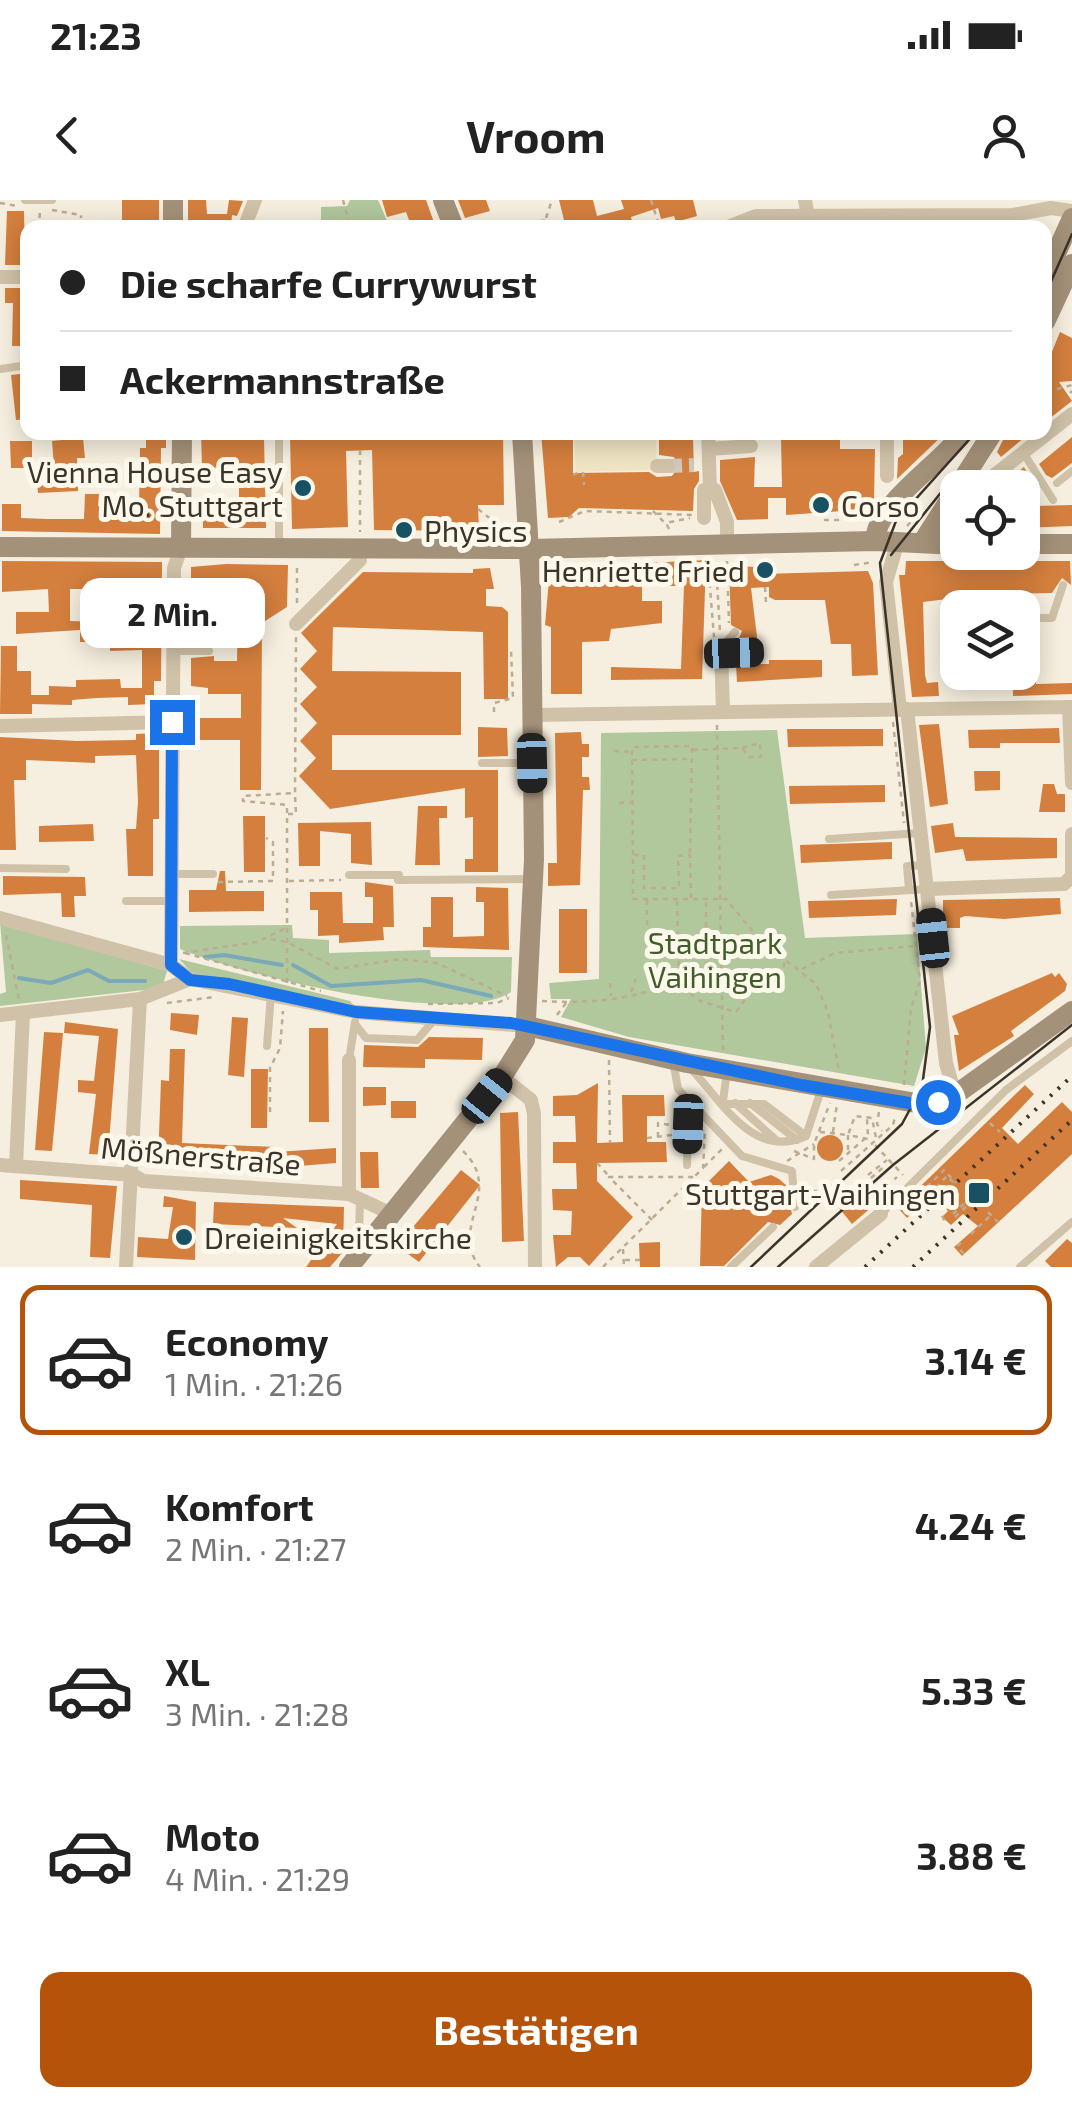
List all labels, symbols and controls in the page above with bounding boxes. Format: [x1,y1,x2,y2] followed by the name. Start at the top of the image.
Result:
[50,12,142,58] text: 21:23
[40,108,95,163] icon: back
[466,108,606,162] text: Vroom
[977,108,1032,163] icon: person
[120,260,537,306] text: Die scharfe Currywurst
[120,356,445,402] text: Ackermannstraße
[27,453,283,523] place label: Vienna House Easy Mo. Stuttgart
[940,470,1040,690] map controls
[940,470,1040,570] button: locate
[292,477,314,499] marker: Vienna House Easy Mo. Stuttgart
[841,487,919,523] place label: Corso
[810,494,832,516] marker: Corso
[424,512,528,548] place label: Physics
[393,519,415,541] marker: Physics
[542,552,745,588] place label: Henriette Fried
[754,559,776,581] marker: Henriette Fried
[80,577,264,647] callout: 2 Min.
[940,590,1040,690] button: layers
[127,594,218,632] text: 2 Min.
[703,637,765,669] car
[150,700,195,745] route end
[516,733,548,793] car
[915,907,951,969] car
[648,924,782,994] park label: Stadtpark Vaihingen
[456,1063,518,1129] car
[916,1080,961,1125] route start
[672,1093,704,1155] car
[99,1128,303,1182] street label: Mößnerstraße
[685,1175,956,1211] place label: Stuttgart-Vaihingen
[966,1180,992,1206] marker: Stuttgart-Vaihingen
[204,1219,472,1255] place label: Dreieinigkeitskirche
[173,1226,195,1248] marker: Dreieinigkeitskirche
[45,1315,135,1405] icon: car
[165,1318,329,1364] text: Economy
[925,1337,1027,1383] text: 3.14 €
[165,1364,343,1402] text: 1 Min. · 21:26
[45,1480,135,1570] icon: car
[165,1483,314,1529] text: Komfort
[915,1502,1027,1548] text: 4.24 €
[165,1529,347,1567] text: 2 Min. · 21:27
[45,1645,135,1735] icon: car
[165,1648,210,1694] text: XL
[921,1667,1027,1713] text: 5.33 €
[165,1694,349,1732] text: 3 Min. · 21:28
[45,1810,135,1900] icon: car
[165,1813,260,1859] text: Moto
[916,1832,1027,1878] text: 3.88 €
[165,1859,350,1897] text: 4 Min. · 21:29
[40,1972,1032,2087] button: Bestätigen

